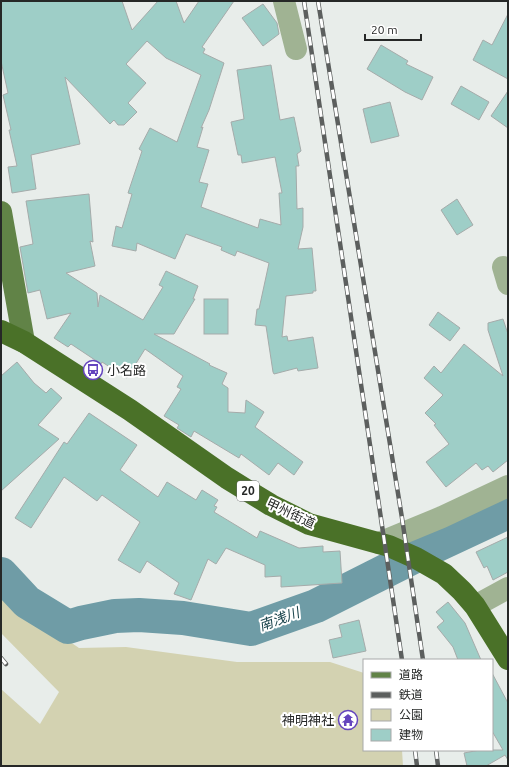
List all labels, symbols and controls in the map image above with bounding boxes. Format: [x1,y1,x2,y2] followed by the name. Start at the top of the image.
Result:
[365,16,421,42] scale bar
[371,23,398,36] text: 20 m
[82,359,104,381] bus stop icon: 小名路
[107,363,146,377] place label: 小名路
[237,481,259,501] road number: 20
[264,496,318,530] street label: 甲州街道
[257,604,303,634] water label: 南浅川
[363,659,493,751] legend
[399,668,423,681] text: 道路
[399,688,423,701] text: 鉄道
[399,708,423,721] text: 公園
[337,709,359,731] temple icon: 神明神社
[282,713,334,727] place label: 神明神社
[399,728,423,741] text: 建物

